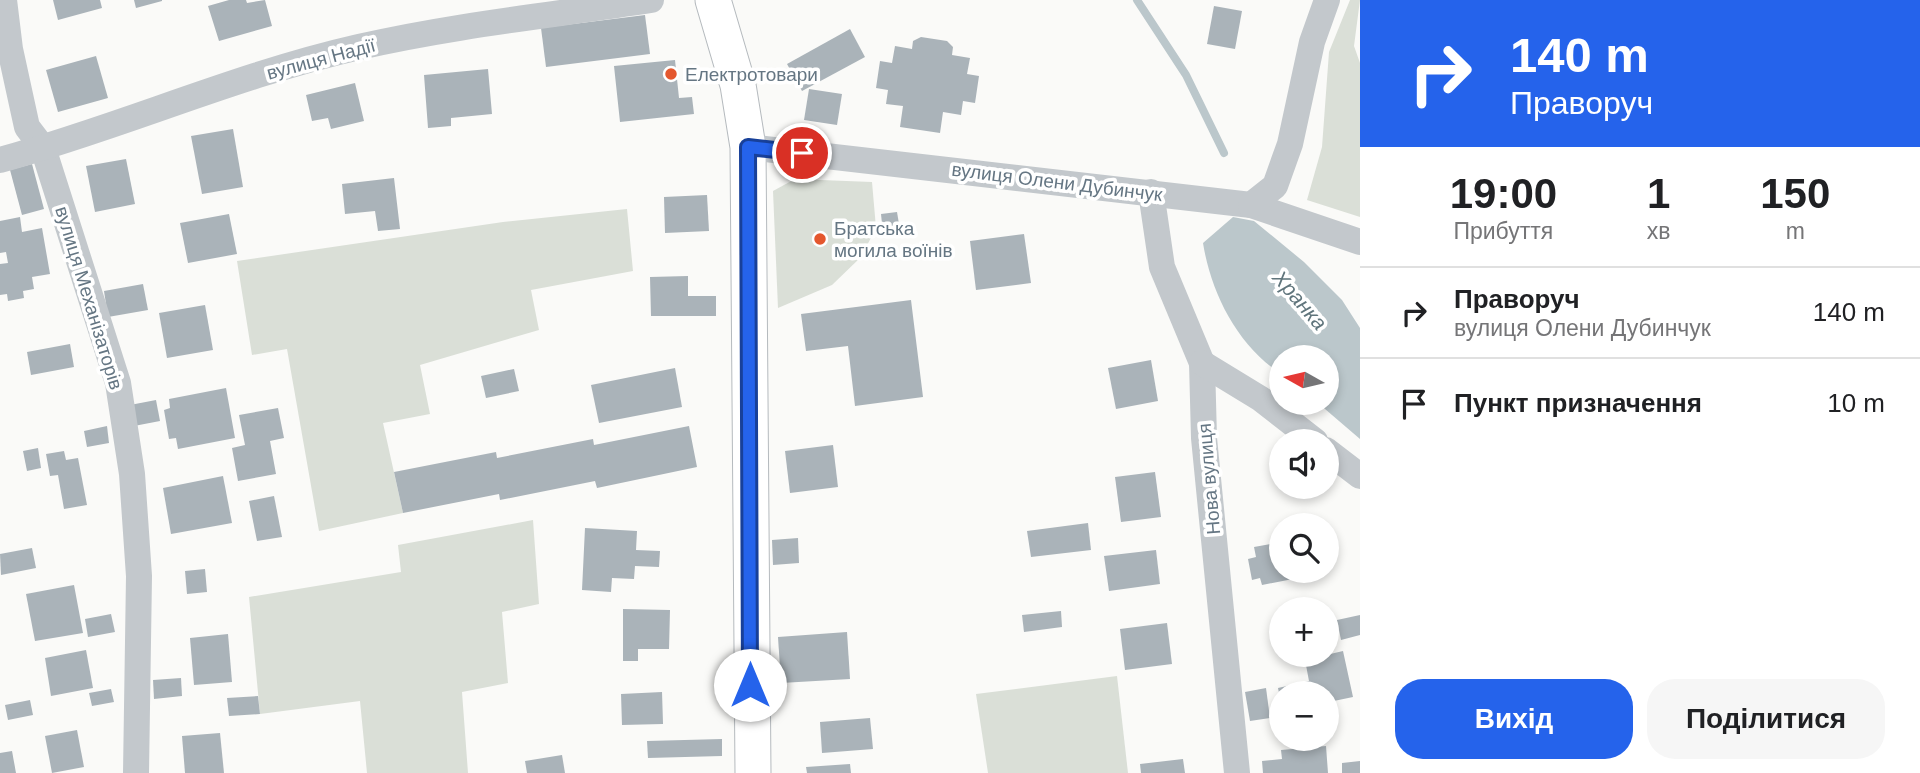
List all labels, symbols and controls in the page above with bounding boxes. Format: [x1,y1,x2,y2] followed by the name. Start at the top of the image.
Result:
[1395,28,1486,119] icon: right
[1510,28,1649,82] text: 140 m
[264,34,378,84] street label: вулиця Надії
[685,64,818,85] place label: Електротовари
[663,66,679,82] marker: Електротовари
[1510,85,1653,121] text: Праворуч
[772,123,832,183] pin
[783,134,821,172] icon: arrive
[950,159,1164,205] street label: вулиця Олени Дубинчук
[1450,170,1557,217] text: 19:00
[1647,170,1670,217] text: 1
[1760,170,1830,217] text: 150
[51,204,127,392] street label: вулиця Механізаторів
[834,218,953,261] place label: Братська могила воїнів
[1453,218,1553,244] text: Прибуття
[1647,218,1671,244] text: хв
[1786,218,1805,244] text: m
[812,231,828,247] marker: Братська могила воїнів
[1268,265,1332,334] water label: Хранка
[1454,284,1580,314] text: Праворуч
[1395,294,1433,332] icon: right
[1813,297,1885,327] text: 140 m
[1454,315,1711,341] text: вулиця Олени Дубинчук
[1269,345,1339,415] north arrow
[1269,345,1339,751] map controls
[1395,385,1433,423] icon: arrive
[1454,388,1702,418] text: Пункт призначення
[1827,388,1885,418] text: 10 m
[1194,422,1224,536] street label: Нова вулиця
[1269,429,1339,499] button: sound
[1269,513,1339,583] button: search
[1269,597,1339,667] button: +
[713,648,787,722] position arrow
[1395,679,1633,759] button: Вихід
[1647,679,1885,759] button: Поділитися
[1269,681,1339,751] button: −

